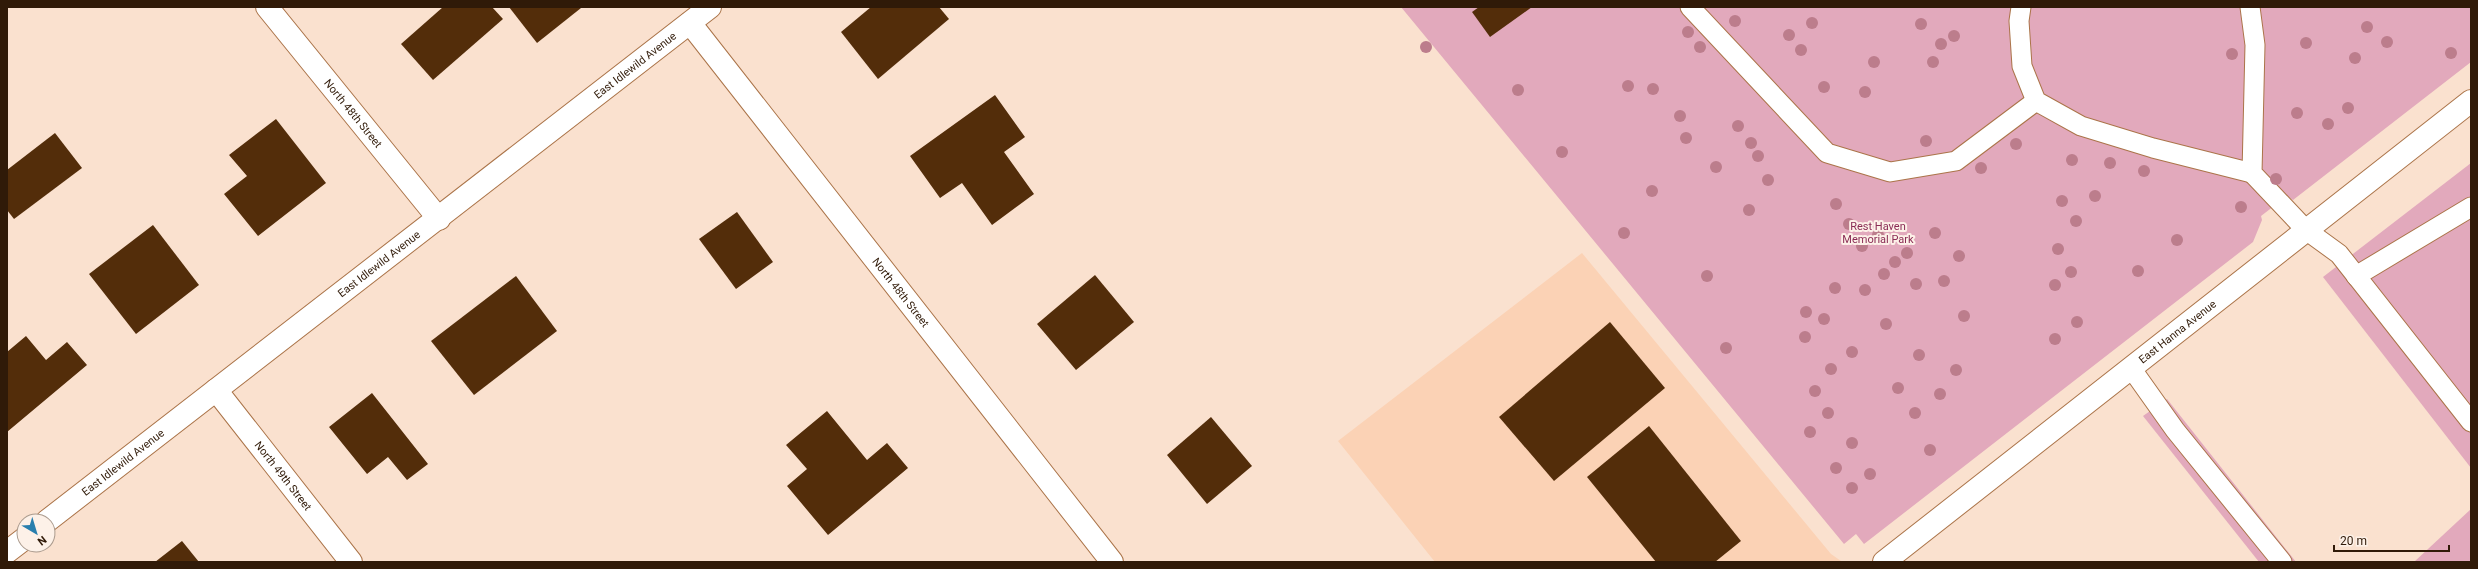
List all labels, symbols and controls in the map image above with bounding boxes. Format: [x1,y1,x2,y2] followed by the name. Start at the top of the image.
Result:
[592,29,679,102] street label: East Idlewild Avenue
[321,77,385,151] street label: North 48th Street
[1842,220,1914,246] park label: Rest Haven Memorial Park
[335,228,423,300] street label: East Idlewild Avenue
[869,255,932,330] street label: North 48th Street
[2136,297,2219,366] street label: East Hanna Avenue
[79,427,167,499] street label: East Idlewild Avenue
[252,439,314,514] street label: North 49th Street
[16,513,56,553] north arrow
[2334,527,2449,553] scale bar
[35,533,49,548] text: N
[2340,534,2367,548] text: 20 m

